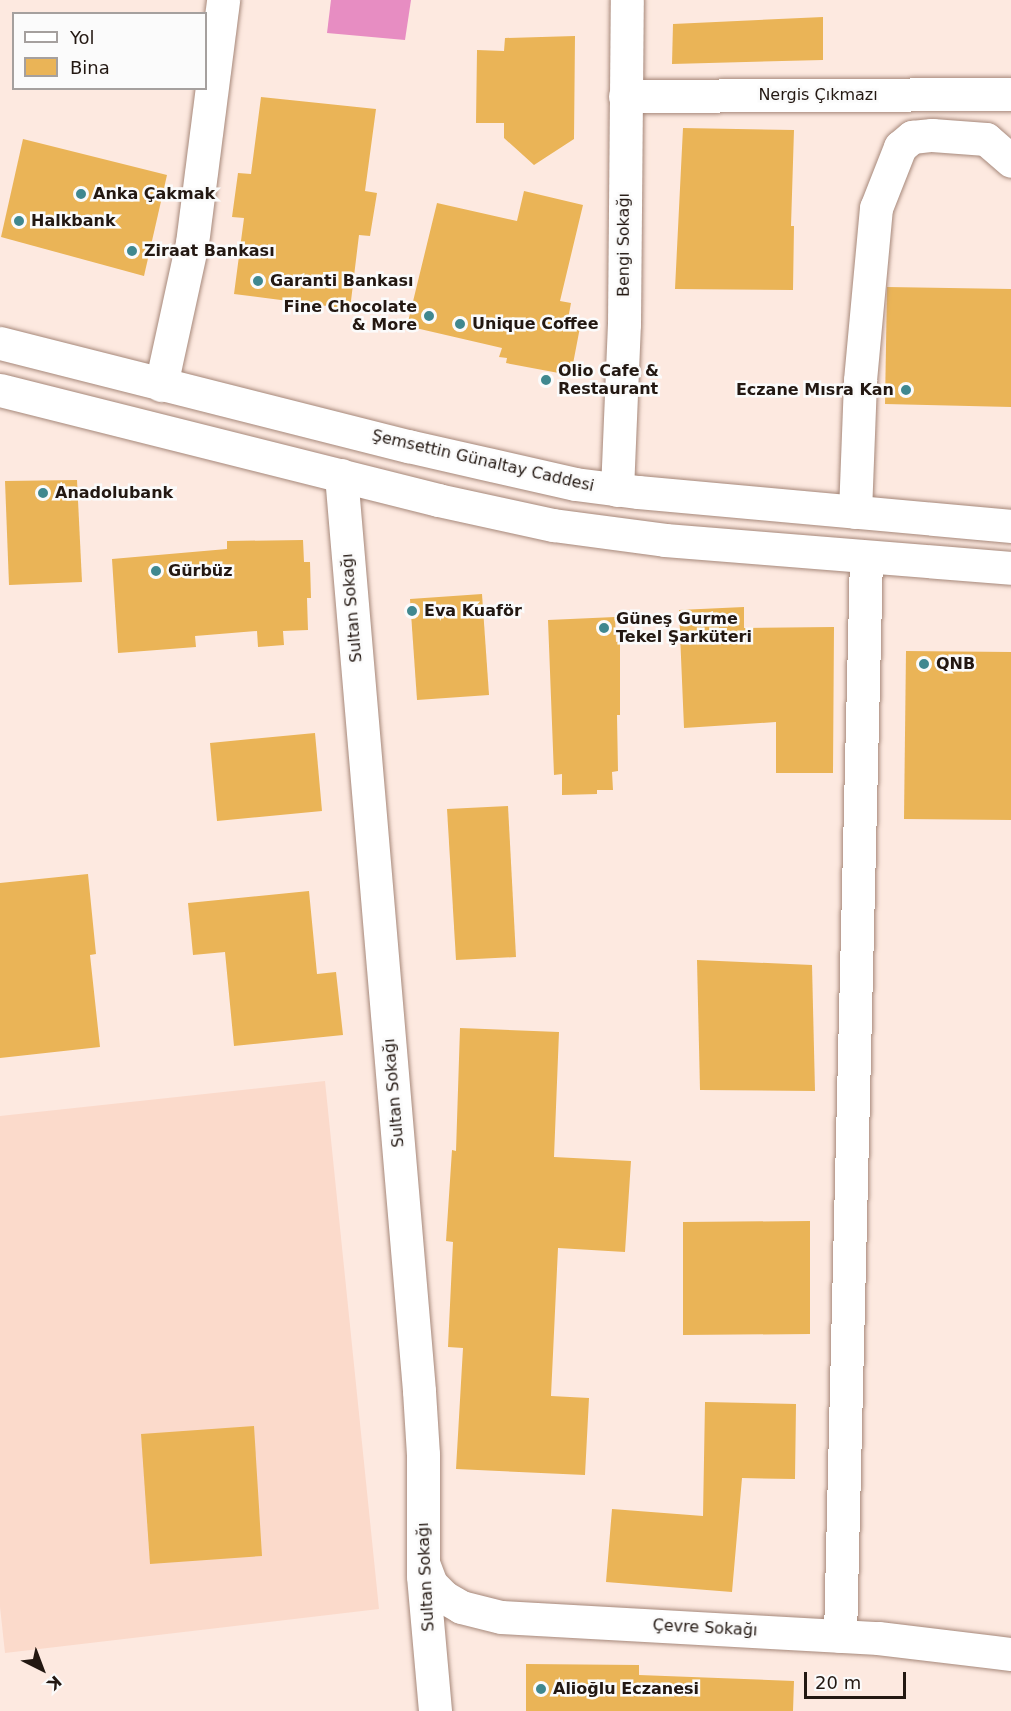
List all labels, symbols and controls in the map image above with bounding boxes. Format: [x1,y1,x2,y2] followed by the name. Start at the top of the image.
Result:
[12,12,207,90] legend
[70,27,95,48] text: Yol
[70,57,110,78] text: Bina
[758,85,878,105] street label: Nergis Çıkmazı
[93,184,215,204] place label: Anka Çakmak
[74,187,88,201] marker: Anka Çakmak
[614,193,634,297] street label: Bengi Sokağı
[31,211,116,231] place label: Halkbank
[12,214,26,228] marker: Halkbank
[144,241,275,261] place label: Ziraat Bankası
[125,244,139,258] marker: Ziraat Bankası
[270,271,414,291] place label: Garanti Bankası
[251,274,265,288] marker: Garanti Bankası
[283,297,417,335] place label: Fine Chocolate & More
[422,309,436,323] marker: Fine Chocolate & More
[472,314,599,334] place label: Unique Coffee
[453,317,467,331] marker: Unique Coffee
[558,361,659,399] place label: Olio Cafe & Restaurant
[539,373,553,387] marker: Olio Cafe & Restaurant
[736,380,894,400] place label: Eczane Mısra Kan
[899,383,913,397] marker: Eczane Mısra Kan
[370,426,596,496] street label: Şemsettin Günaltay Caddesi
[55,483,173,503] place label: Anadolubank
[36,486,50,500] marker: Anadolubank
[338,553,366,663] street label: Sultan Sokağı
[168,561,233,581] place label: Gürbüz
[149,564,163,578] marker: Gürbüz
[424,601,522,621] place label: Eva Kuaför
[405,604,419,618] marker: Eva Kuaför
[616,609,752,647] place label: Güneş Gurme Tekel Şarküteri
[597,621,611,635] marker: Güneş Gurme Tekel Şarküteri
[936,654,975,674] place label: QNB
[917,657,931,671] marker: QNB
[380,1038,408,1148] street label: Sultan Sokağı
[414,1522,438,1632] street label: Sultan Sokağı
[652,1616,758,1640] street label: Çevre Sokağı
[12,1639,72,1699] north arrow
[807,1660,909,1698] scale bar
[43,1672,65,1694] text: K
[815,1672,861,1693] text: 20 m
[553,1679,699,1699] place label: Alioğlu Eczanesi
[534,1682,548,1696] marker: Alioğlu Eczanesi

